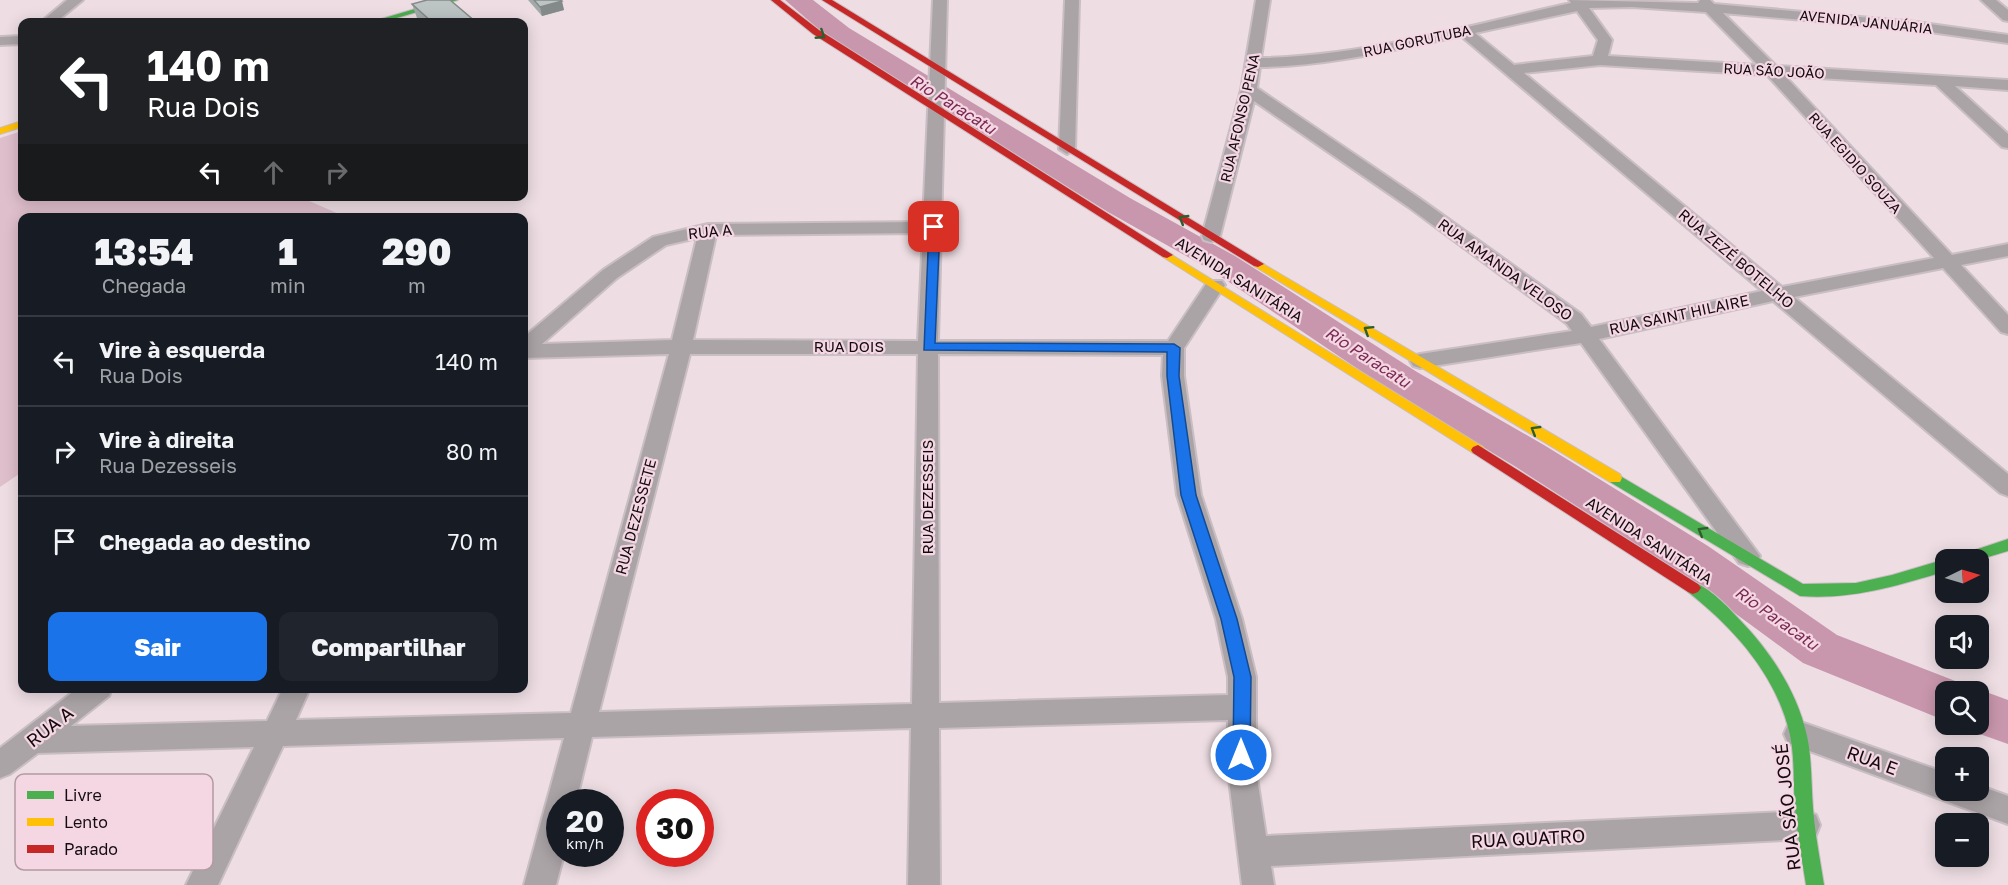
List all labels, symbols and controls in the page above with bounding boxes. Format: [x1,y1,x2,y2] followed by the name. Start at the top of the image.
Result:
[1799,6,1934,37] street label: AVENIDA JANUÁRIA
[1362,21,1473,60] street label: RUA GORUTUBA
[814,28,825,39] one-way arrow
[147,40,269,90] text: 140 m
[48,42,126,120] icon: left
[1216,51,1263,184] street label: RUA AFONSO PENA
[1723,59,1825,82] street label: RUA SÃO JOÃO
[907,70,1001,139] water label: Rio Paracatu
[147,91,260,123] text: Rua Dois
[1806,109,1906,217] street label: RUA EGIDIO SOUZA
[194,156,227,189] icon: left
[257,156,290,189] icon: ahead
[320,156,353,189] icon: right
[908,201,959,252] pin
[1675,205,1798,312] street label: RUA ZEZÉ BOTELHO
[917,210,950,243] icon: arrive
[1179,214,1189,226] one-way arrow
[1435,214,1576,324] street label: RUA AMANDA VELOSO
[687,220,733,242] street label: RUA A
[95,230,194,273] text: 13:54
[278,230,297,273] text: 1
[382,230,451,273] text: 290
[1173,233,1307,326] street label: AVENIDA SANITÁRIA
[102,273,186,297] text: Chegada
[270,273,305,297] text: min
[408,273,426,297] text: m
[1607,290,1750,338] street label: RUA SAINT HILAIRE
[1322,322,1415,392] water label: Rio Paracatu
[1364,325,1374,337] one-way arrow
[99,336,265,363] text: Vire à esquerda
[814,337,884,355] street label: RUA DOIS
[48,345,81,378] icon: left
[435,348,498,375] text: 140 m
[99,363,183,387] text: Rua Dois
[99,426,234,453] text: Vire à direita
[1531,426,1541,438] one-way arrow
[48,435,81,468] icon: right
[446,438,498,465] text: 80 m
[918,440,936,554] street label: RUA DEZESSEIS
[99,453,237,477] text: Rua Dezesseis
[611,457,659,577] street label: RUA DEZESSETE
[1583,493,1716,588] street label: AVENIDA SANITÁRIA
[48,525,81,558] icon: arrive
[1698,527,1708,538] one-way arrow
[99,528,311,555] text: Chegada ao destino
[448,528,498,555] text: 70 m
[1935,549,1989,603] north arrow
[1935,549,1989,867] map controls
[1732,582,1824,655] water label: Rio Paracatu
[48,612,267,681] button: Sair
[279,612,498,681] button: Compartilhar
[1935,615,1989,669] button: sound
[1935,681,1989,735] button: search
[22,701,77,751] street label: RUA A
[1209,723,1273,787] position arrow
[1844,741,1901,779] street label: RUA E
[1769,742,1805,872] street label: RUA SÃO JOSÉ
[1935,747,1989,801] button: +
[15,774,213,870] legend
[64,785,102,805] text: Livre
[636,789,714,867] speed limit sign: 30
[566,803,604,839] text: 20
[64,812,108,832] text: Lento
[1935,813,1989,867] button: −
[1470,824,1586,852] street label: RUA QUATRO
[566,834,604,852] text: km/h
[64,839,118,859] text: Parado

